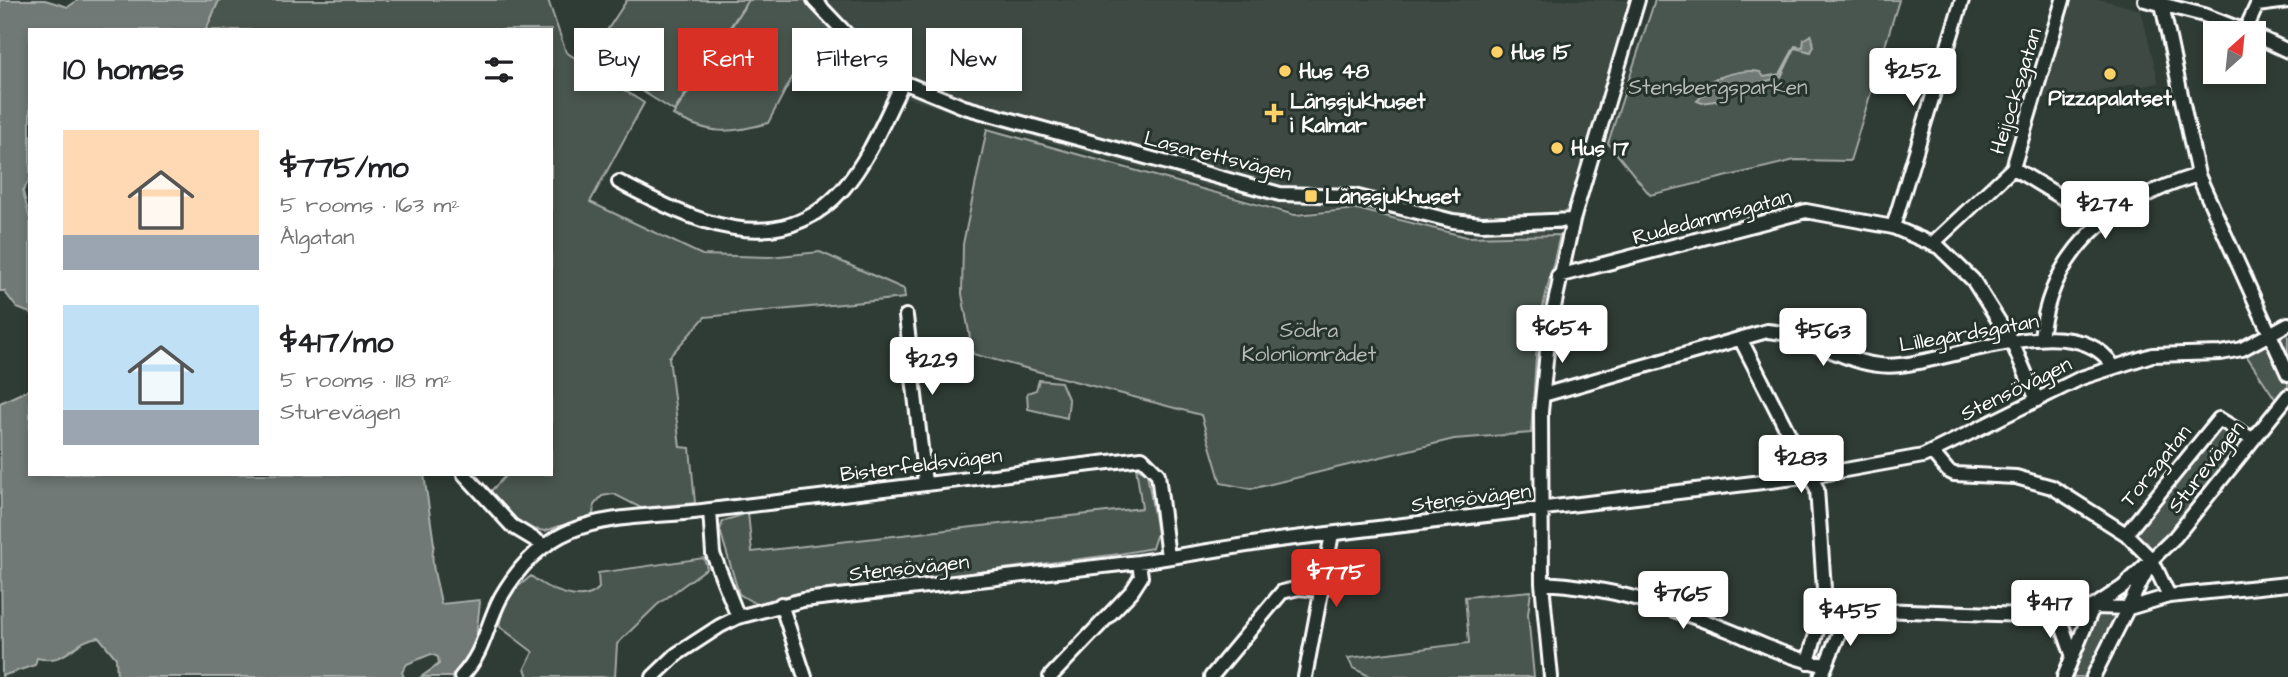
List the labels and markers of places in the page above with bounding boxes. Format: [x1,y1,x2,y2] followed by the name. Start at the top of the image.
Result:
[1511,38,1572,67] place label: Hus 15
[1489,44,1505,60] marker: Hus 15
[1872,48,1954,108] pin: $252
[1299,57,1370,86] place label: Hus 48
[1277,63,1293,79] marker: Hus 48
[2102,66,2118,82] marker: Pizzapalatset
[2048,84,2172,114] place label: Pizzapalatset
[1290,87,1426,140] place label: Länssjukhuset i Kalmar
[1264,103,1284,123] marker: Länssjukhuset i Kalmar
[1571,134,1629,163] place label: Hus 17
[1549,140,1565,156] marker: Hus 17
[1325,182,1461,212] place label: Länssjukhuset
[2064,182,2146,241] pin: $274
[1303,188,1319,204] marker: Länssjukhuset
[1521,306,1603,365] pin: $654
[1782,308,1864,368] pin: $563
[891,338,973,397] pin: $229
[1760,435,1842,495] pin: $283
[1295,550,1377,609] pin: $775
[1642,572,1724,631] pin: $765
[2009,580,2091,640] pin: $417
[1809,588,1891,648] pin: $455

